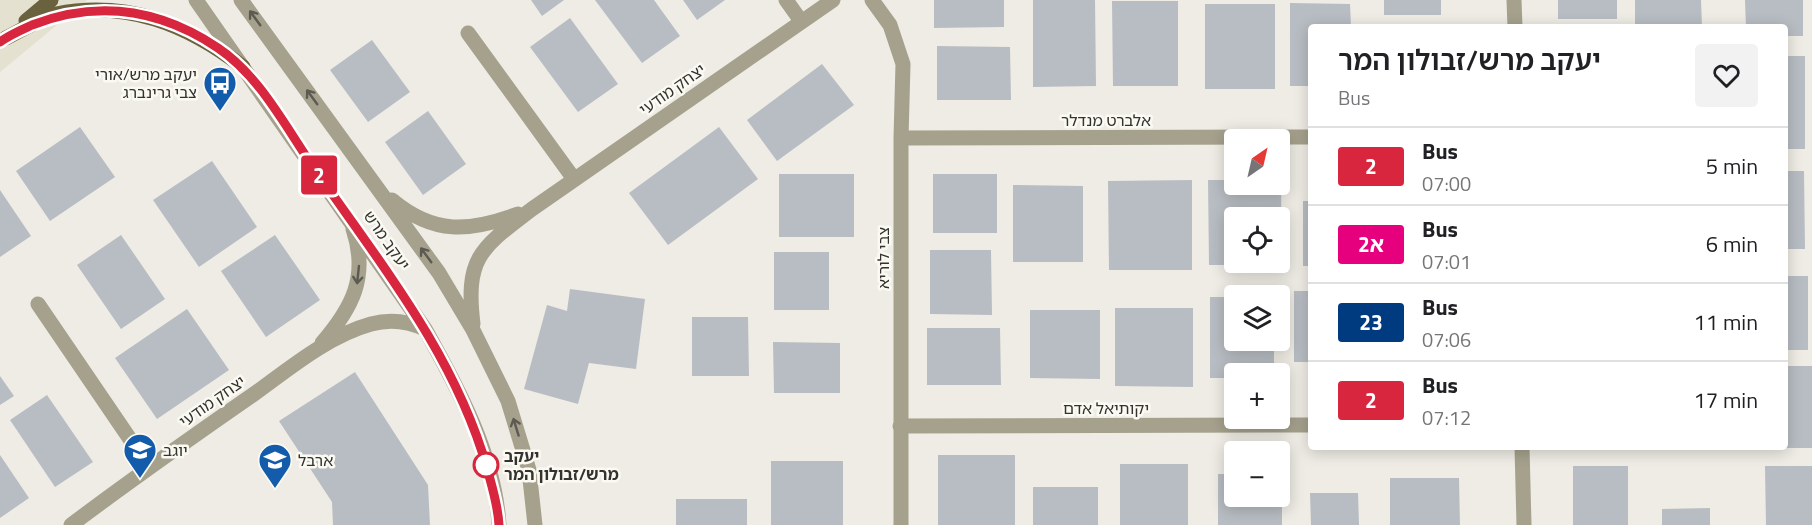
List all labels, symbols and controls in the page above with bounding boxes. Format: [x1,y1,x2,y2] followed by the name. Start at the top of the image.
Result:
[249,11,261,27] one-way arrow
[1338,38,1601,81] text: יעקב מרש/זבולון המר
[1695,44,1758,107] button: heart
[634,57,710,121] street label: יצחק מודעי
[95,62,197,104] place label: יעקב מרש/אורי צבי גרינברג
[202,65,238,112] bus stop icon: יעקב מרש/אורי צבי גרינברג
[1338,82,1370,113] text: Bus
[306,89,318,105] one-way arrow
[1061,108,1151,132] street label: אלברט מנדלר
[1224,129,1290,195] north arrow
[1224,129,1290,507] map controls
[1422,134,1458,168] text: Bus
[1706,149,1758,183] text: 5 min
[1365,150,1377,182] text: 2
[300,156,338,195] line badge: 2
[313,159,325,191] text: 2
[1422,168,1471,199] text: 07:00
[358,205,416,275] street label: יעקב מרש
[1224,207,1290,273] button: locate
[1422,212,1458,246] text: Bus
[871,227,895,289] street label: צבי לוריא
[1706,227,1758,261] text: 6 min
[1358,228,1384,260] text: 2א
[1422,246,1471,277] text: 07:01
[420,247,432,263] one-way arrow
[352,264,363,284] one-way arrow
[1224,285,1290,351] button: layers
[1422,290,1458,324] text: Bus
[1693,305,1758,339] text: 11 min
[1359,306,1383,338] text: 23
[1422,324,1471,355] text: 07:06
[1224,363,1290,429] button: +
[1422,368,1458,402] text: Bus
[174,369,250,433] street label: יצחק מודעי
[1693,383,1758,417] text: 17 min
[1365,384,1377,416] text: 2
[1063,396,1149,420] street label: יקותיאל אדם
[1422,402,1471,433] text: 07:12
[510,418,521,437] one-way arrow
[122,432,158,479] school or university icon: יוגב
[163,438,188,462] place label: יוגב
[1224,441,1290,507] button: −
[257,442,293,489] school or university icon: ארבל
[504,444,619,486] place label: יעקב מרש/זבולון המר
[298,448,333,472] place label: ארבל
[473,452,499,478] marker: יעקב מרש/זבולון המר

